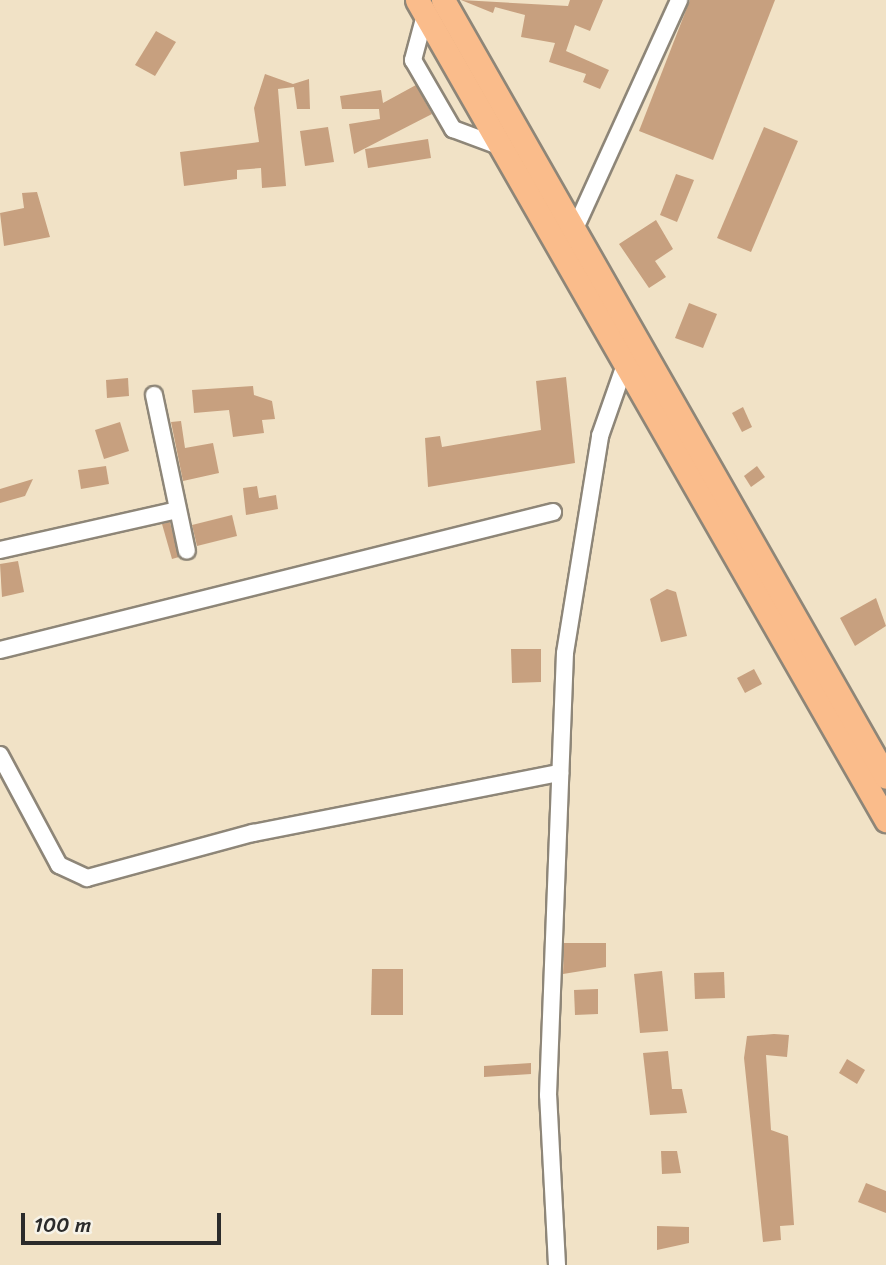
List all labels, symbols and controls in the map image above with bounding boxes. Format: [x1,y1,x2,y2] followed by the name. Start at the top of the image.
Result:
[24,1198,224,1242] scale bar
[34,1206,91,1244] text: 100 m

